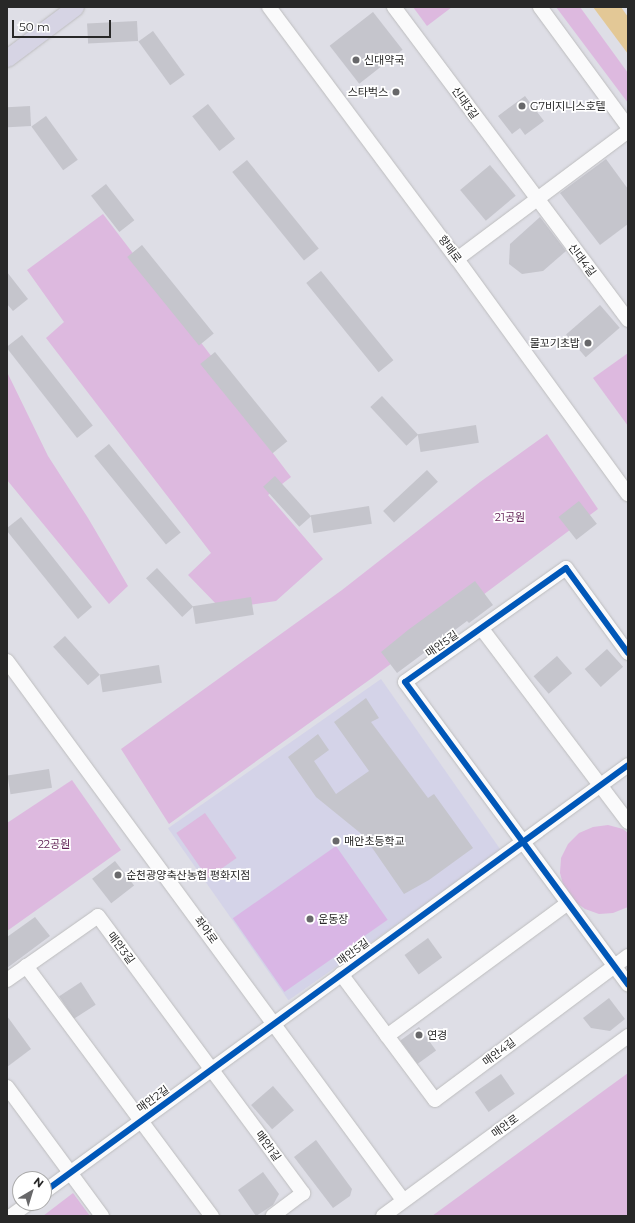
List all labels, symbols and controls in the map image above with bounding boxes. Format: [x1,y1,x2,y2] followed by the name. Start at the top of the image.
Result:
[14,12,113,38] scale bar
[19,19,50,34] text: 50 m
[364,53,404,67] place label: 신대약국
[351,55,361,65] marker: 신대약국
[449,84,481,122] street label: 신대3길
[348,85,388,99] place label: 스타벅스
[391,87,401,97] marker: 스타벅스
[530,99,606,113] place label: G7비지니스호텔
[517,101,527,111] marker: G7비지니스호텔
[436,233,464,265] street label: 향매로
[565,241,599,279] street label: 신대4길
[529,336,580,350] place label: 물꼬기초밥
[583,338,593,348] marker: 물꼬기초밥
[495,510,525,524] park label: 21공원
[423,628,461,660] street label: 매안5길
[344,834,405,848] place label: 매안초등학교
[331,836,341,846] marker: 매안초등학교
[38,837,70,851] park label: 22공원
[126,868,250,882] place label: 순천광양축산농협 평화지점
[113,870,123,880] marker: 순천광양축산농협 평화지점
[318,912,348,926] place label: 운동장
[192,914,220,946] street label: 좌야로
[305,914,315,924] marker: 운동장
[105,929,137,967] street label: 매안3길
[334,936,372,968] street label: 매안5길
[427,1028,447,1042] place label: 연경
[414,1030,424,1040] marker: 연경
[480,1035,518,1069] street label: 매안4길
[134,1083,172,1115] street label: 매안2길
[489,1112,521,1140] street label: 매안로
[253,1128,283,1164] street label: 매안1길
[12,1171,52,1211] north arrow
[31,1174,47,1191] text: N

